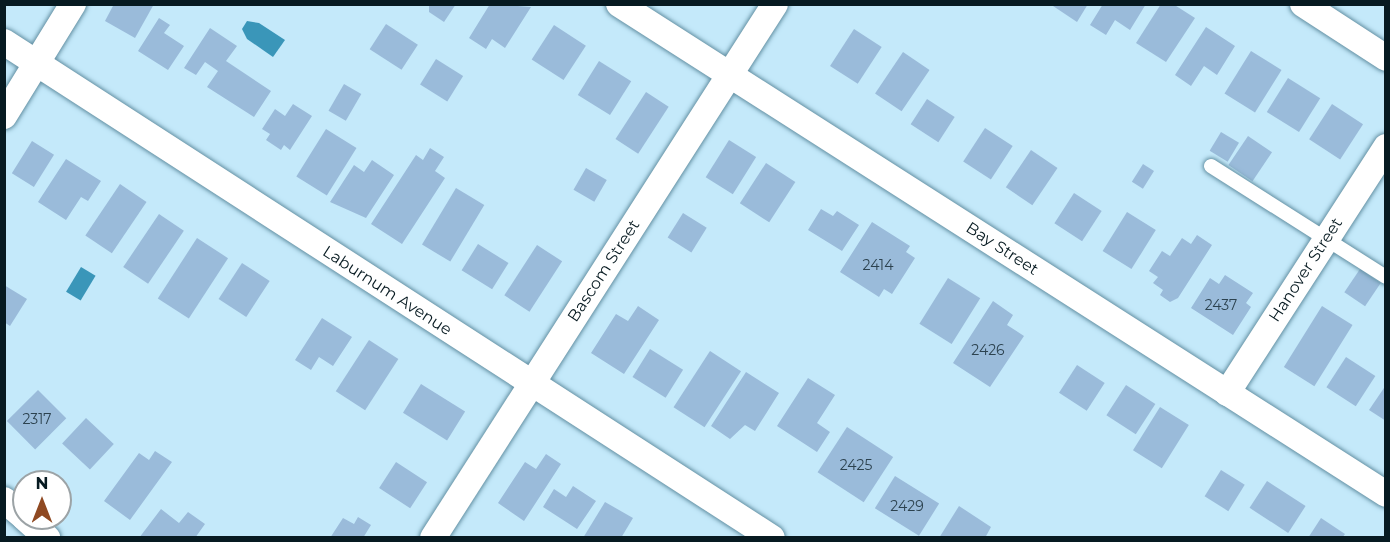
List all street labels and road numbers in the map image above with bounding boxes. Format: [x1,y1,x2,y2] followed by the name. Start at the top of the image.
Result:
[1265,214,1347,326] street label: Hanover Street
[564,216,644,326] street label: Bascom Street
[962,219,1042,279] street label: Bay Street
[319,242,455,340] street label: Laburnum Avenue

